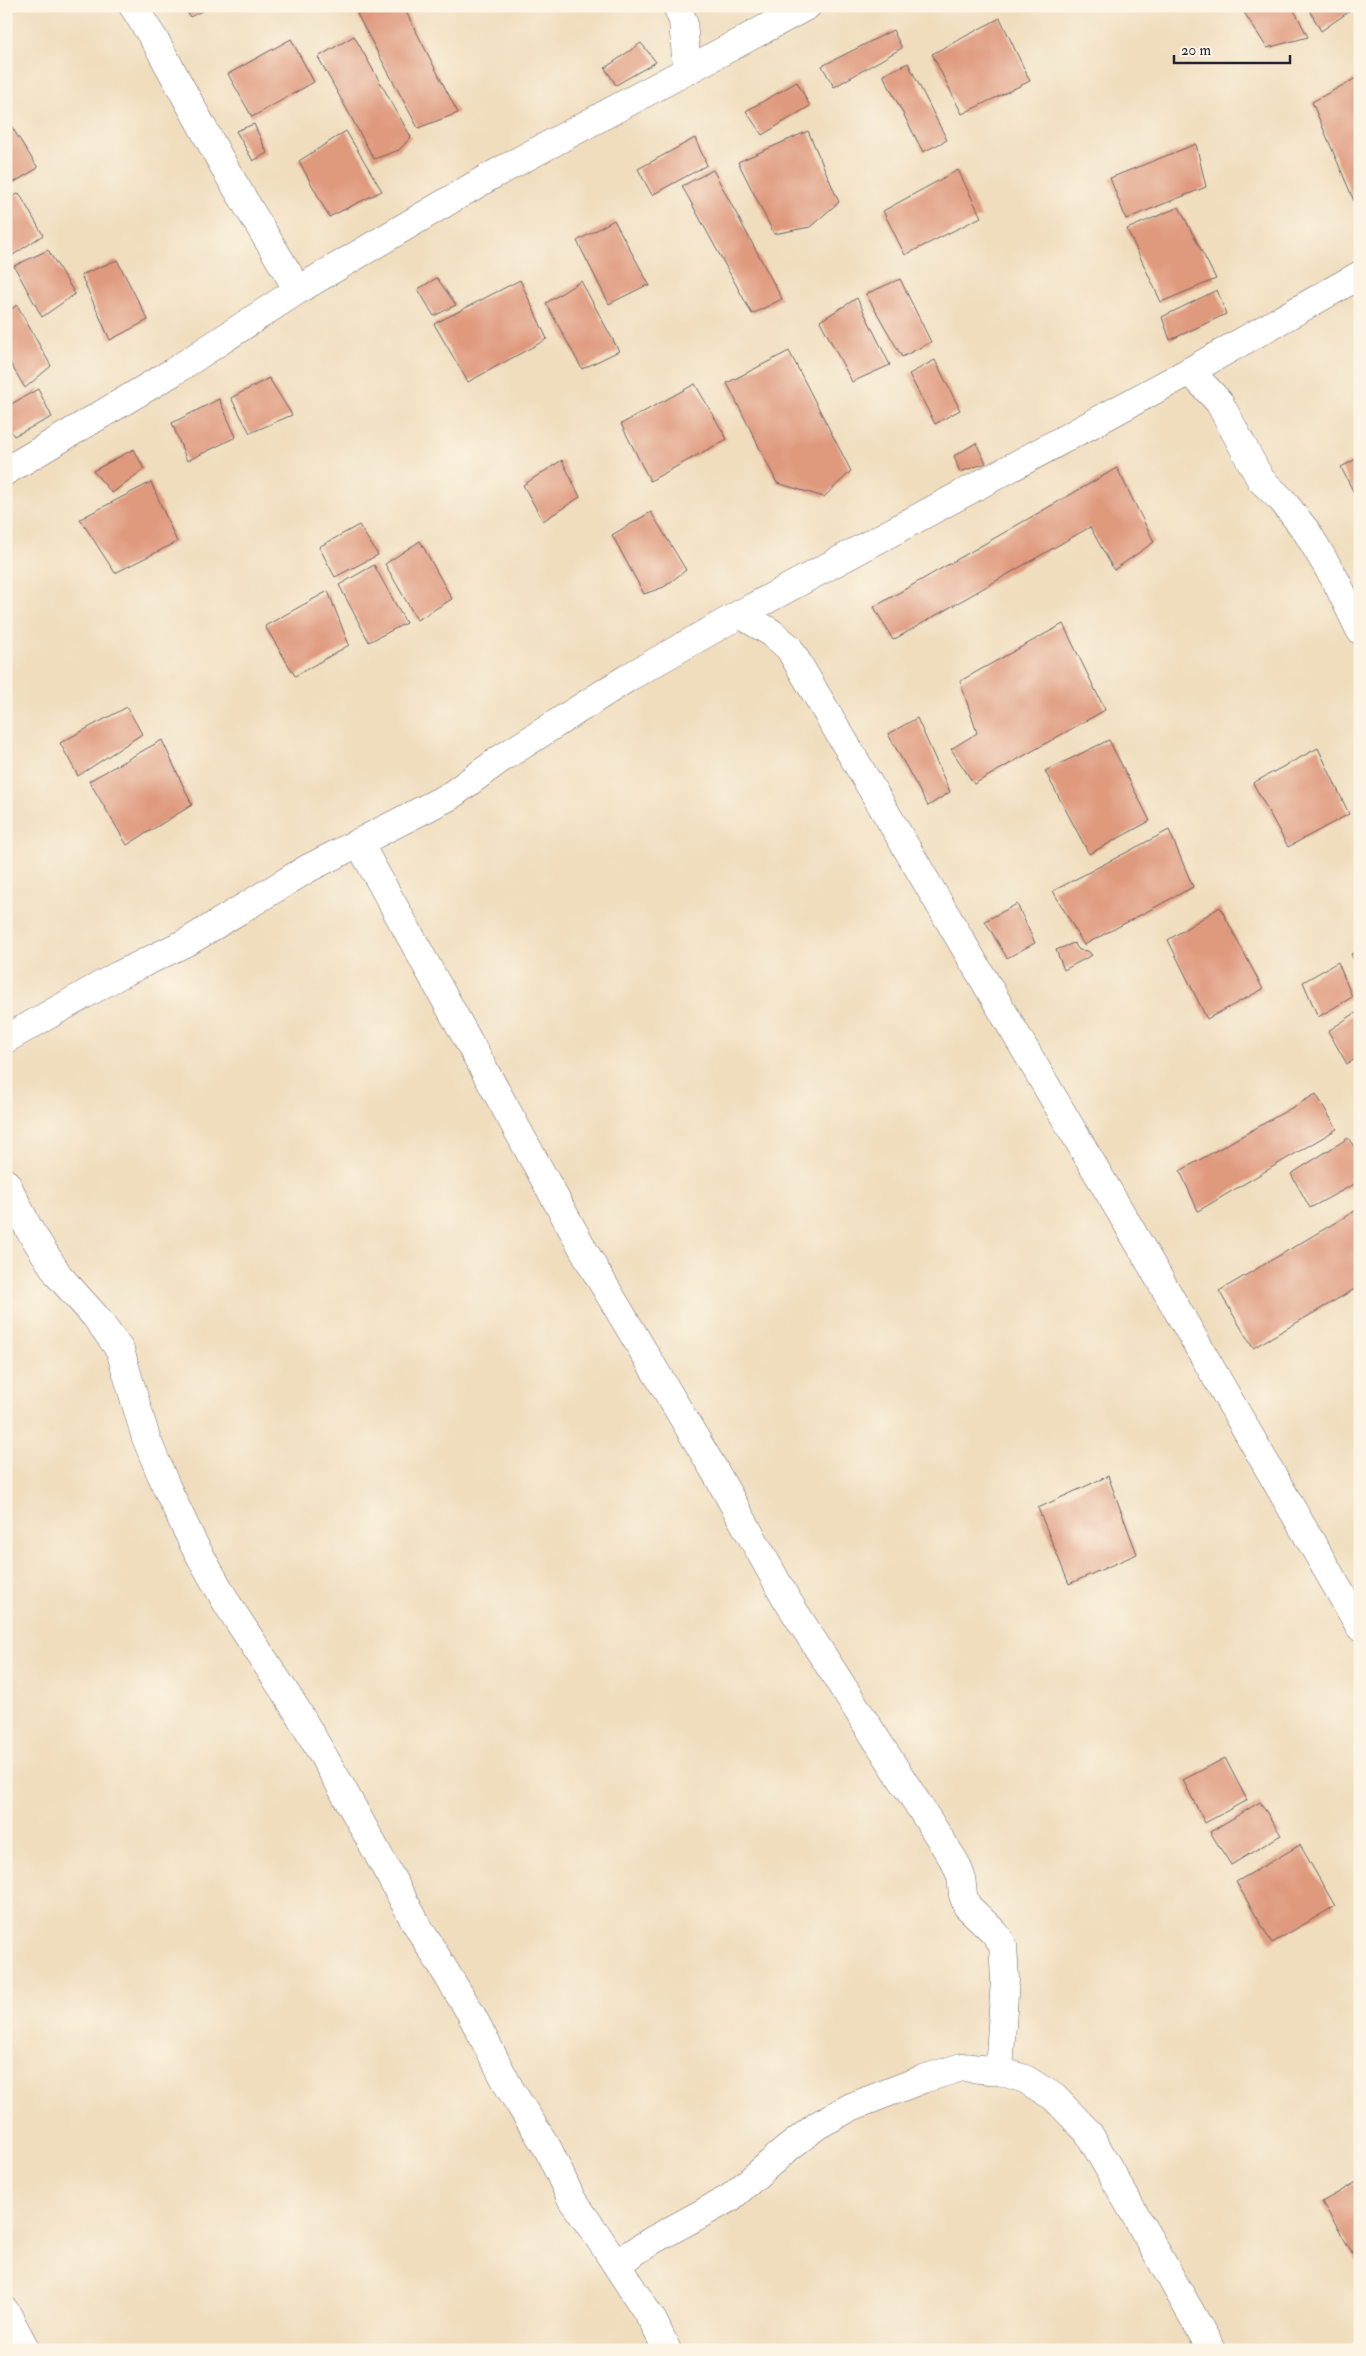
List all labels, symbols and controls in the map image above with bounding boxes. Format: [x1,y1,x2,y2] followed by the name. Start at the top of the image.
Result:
[1174,32,1290,64] scale bar
[1181,41,1211,60] text: 20 m

